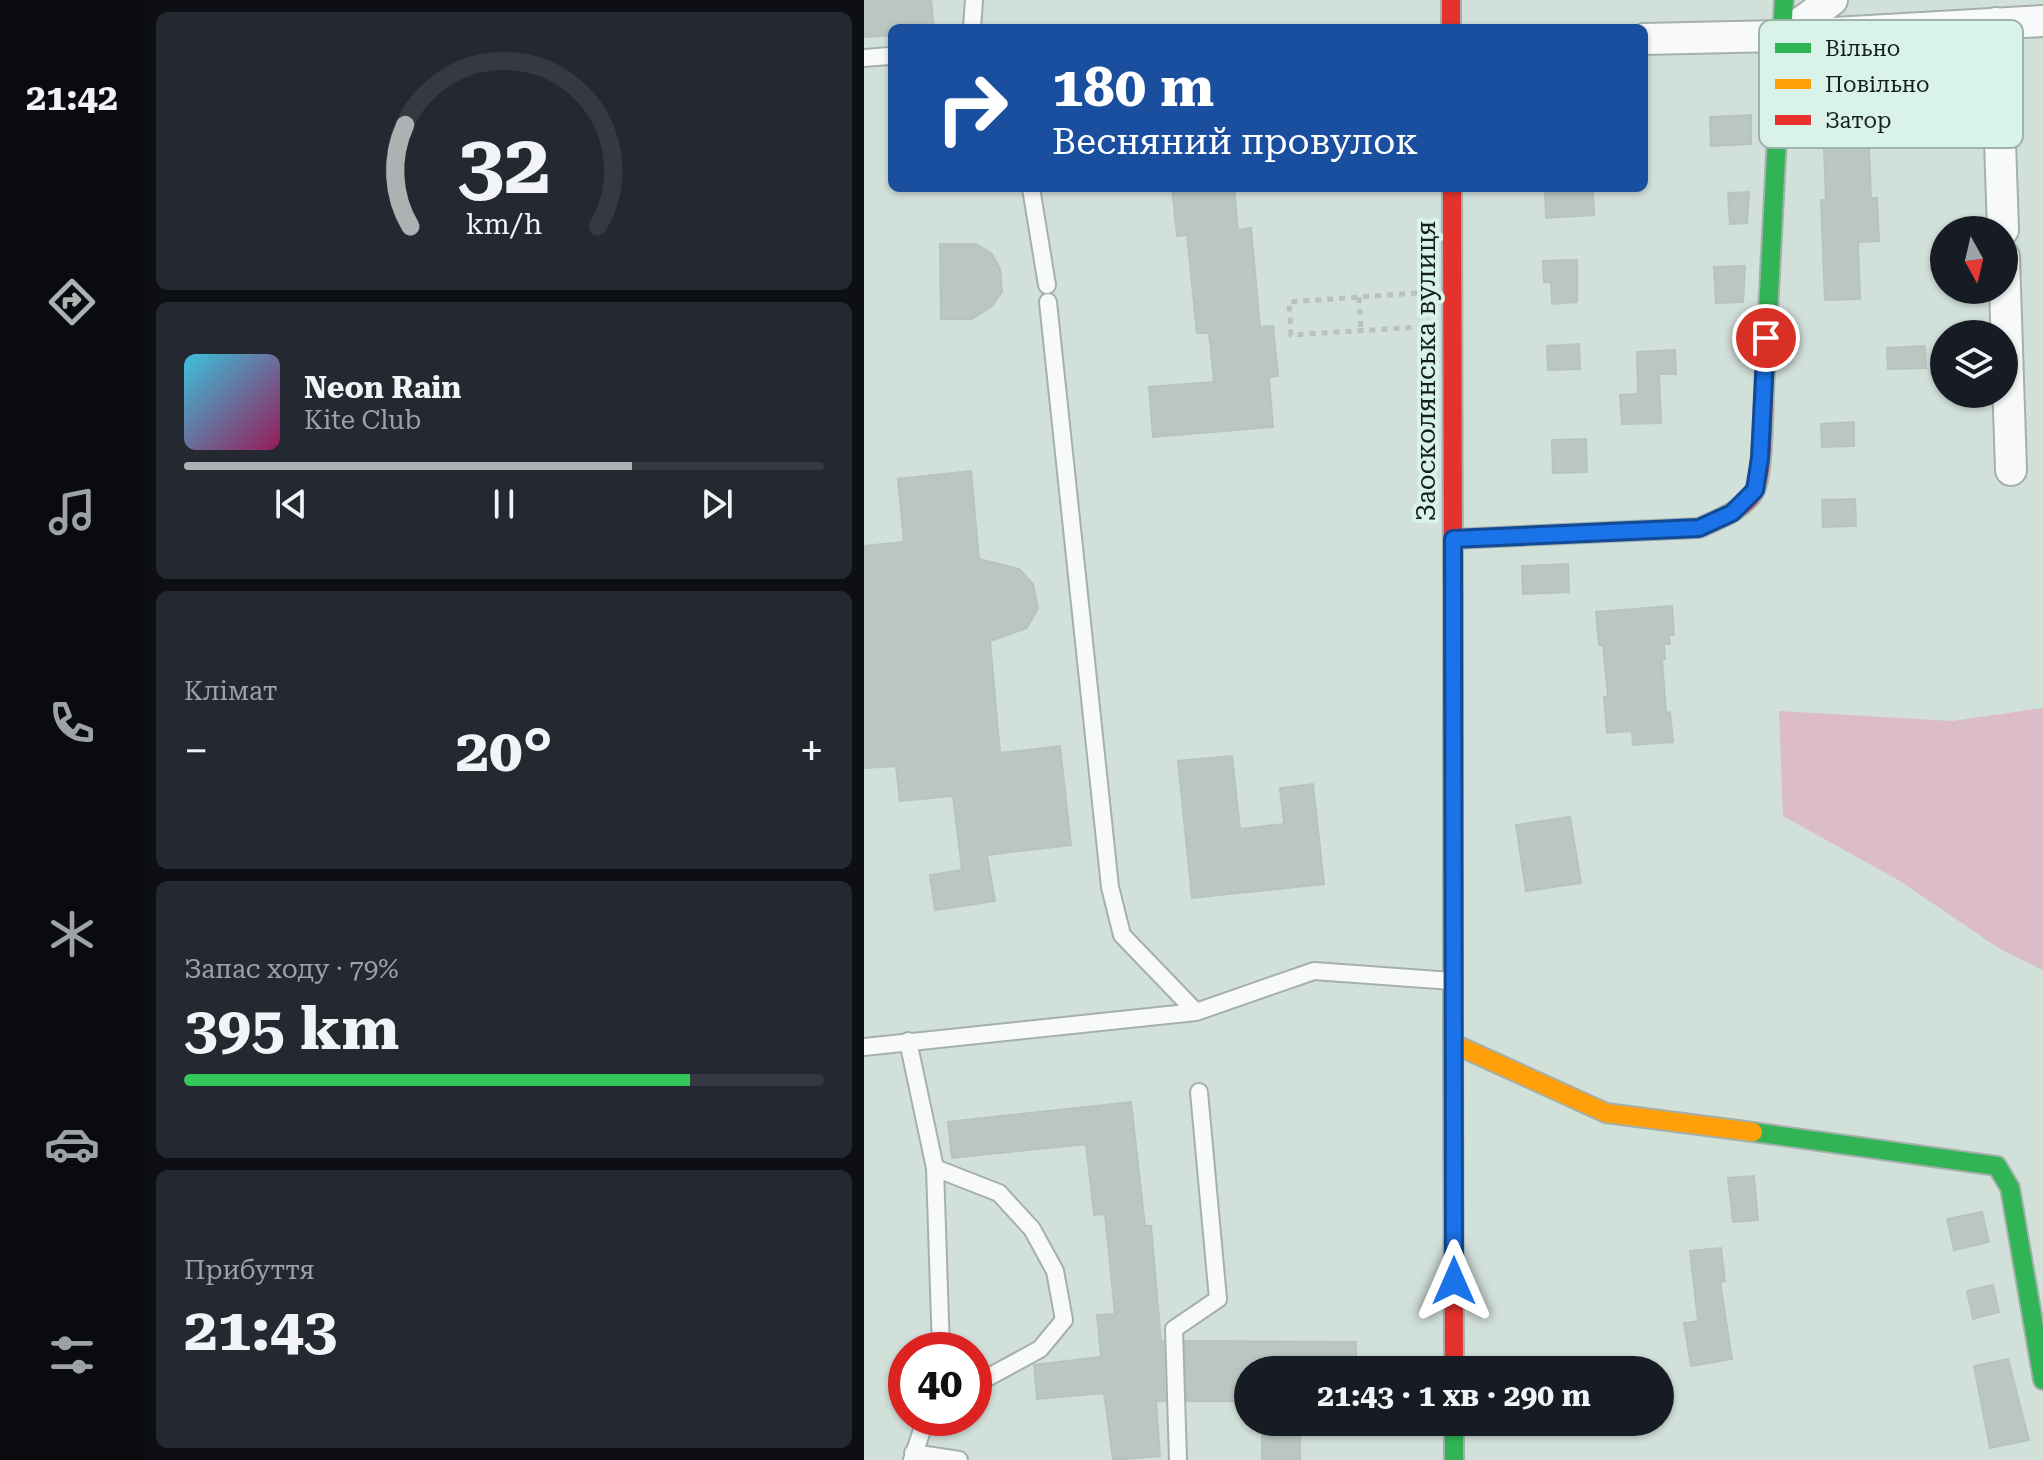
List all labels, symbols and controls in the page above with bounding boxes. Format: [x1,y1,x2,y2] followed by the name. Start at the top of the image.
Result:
[1759,20,2023,148] legend
[1825,36,1900,61] text: Вільно
[1052,54,1214,120] text: 180 m
[920,56,1024,160] icon: right
[1825,72,1930,97] text: Повільно
[26,77,118,119] text: 21:42
[1825,108,1891,133] text: Затор
[457,115,551,212] text: 32
[1052,121,1418,163] text: Весняний провулок
[466,207,542,241] text: km/h
[1930,216,2018,304] north arrow
[1930,216,2018,408] map controls
[1411,221,1441,521] street label: Заосколянська вулиця
[44,274,100,330] icon: directions
[1732,304,1800,372] pin
[1744,316,1788,360] icon: arrive
[1930,320,2018,408] button: layers
[304,370,461,405] text: Neon Rain
[304,405,421,435] text: Kite Club
[269,482,313,526] icon: previous
[482,482,526,526] icon: pause
[695,482,739,526] icon: next
[44,484,100,540] icon: music
[184,676,278,706] text: Клімат
[44,695,100,751] icon: phone
[455,715,553,786] text: 20°
[184,725,209,777] text: −
[799,725,824,777] text: +
[44,906,100,962] icon: climate
[184,954,399,984] text: Запас ходу · 79%
[184,993,399,1064] text: 395 km
[44,1116,100,1172] icon: car
[1412,1239,1496,1323] position arrow
[184,1255,315,1285] text: Прибуття
[184,1294,337,1365] text: 21:43
[44,1327,100,1383] icon: filters
[888,1332,992,1436] speed limit sign: 40
[1317,1378,1591,1413] text: 21:43 · 1 хв · 290 m

